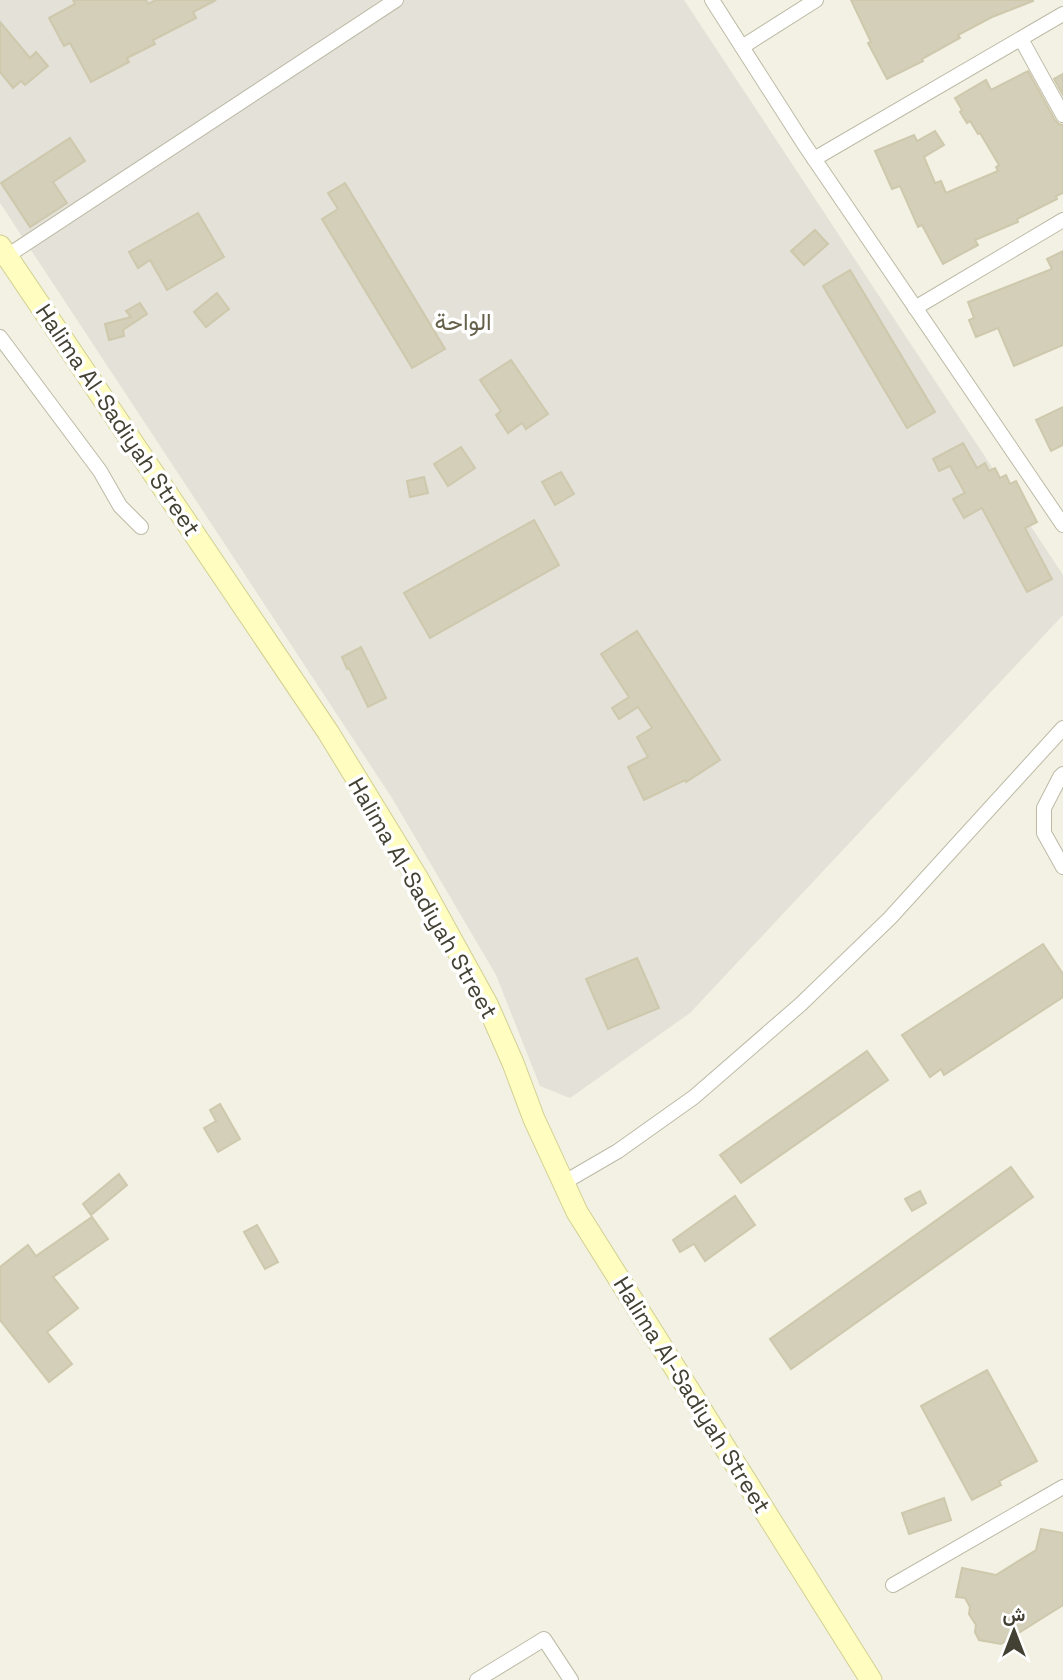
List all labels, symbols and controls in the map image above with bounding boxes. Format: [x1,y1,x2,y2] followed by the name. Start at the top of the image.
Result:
[29,298,207,542] street label: Halima Al-Sadiyah Street
[434,306,492,337] district label: الواحة
[342,772,504,1024] street label: Halima Al-Sadiyah Street
[607,1271,777,1519] street label: Halima Al-Sadiyah Street
[979,1596,1049,1666] north arrow
[1003,1602,1026,1627] text: ش

